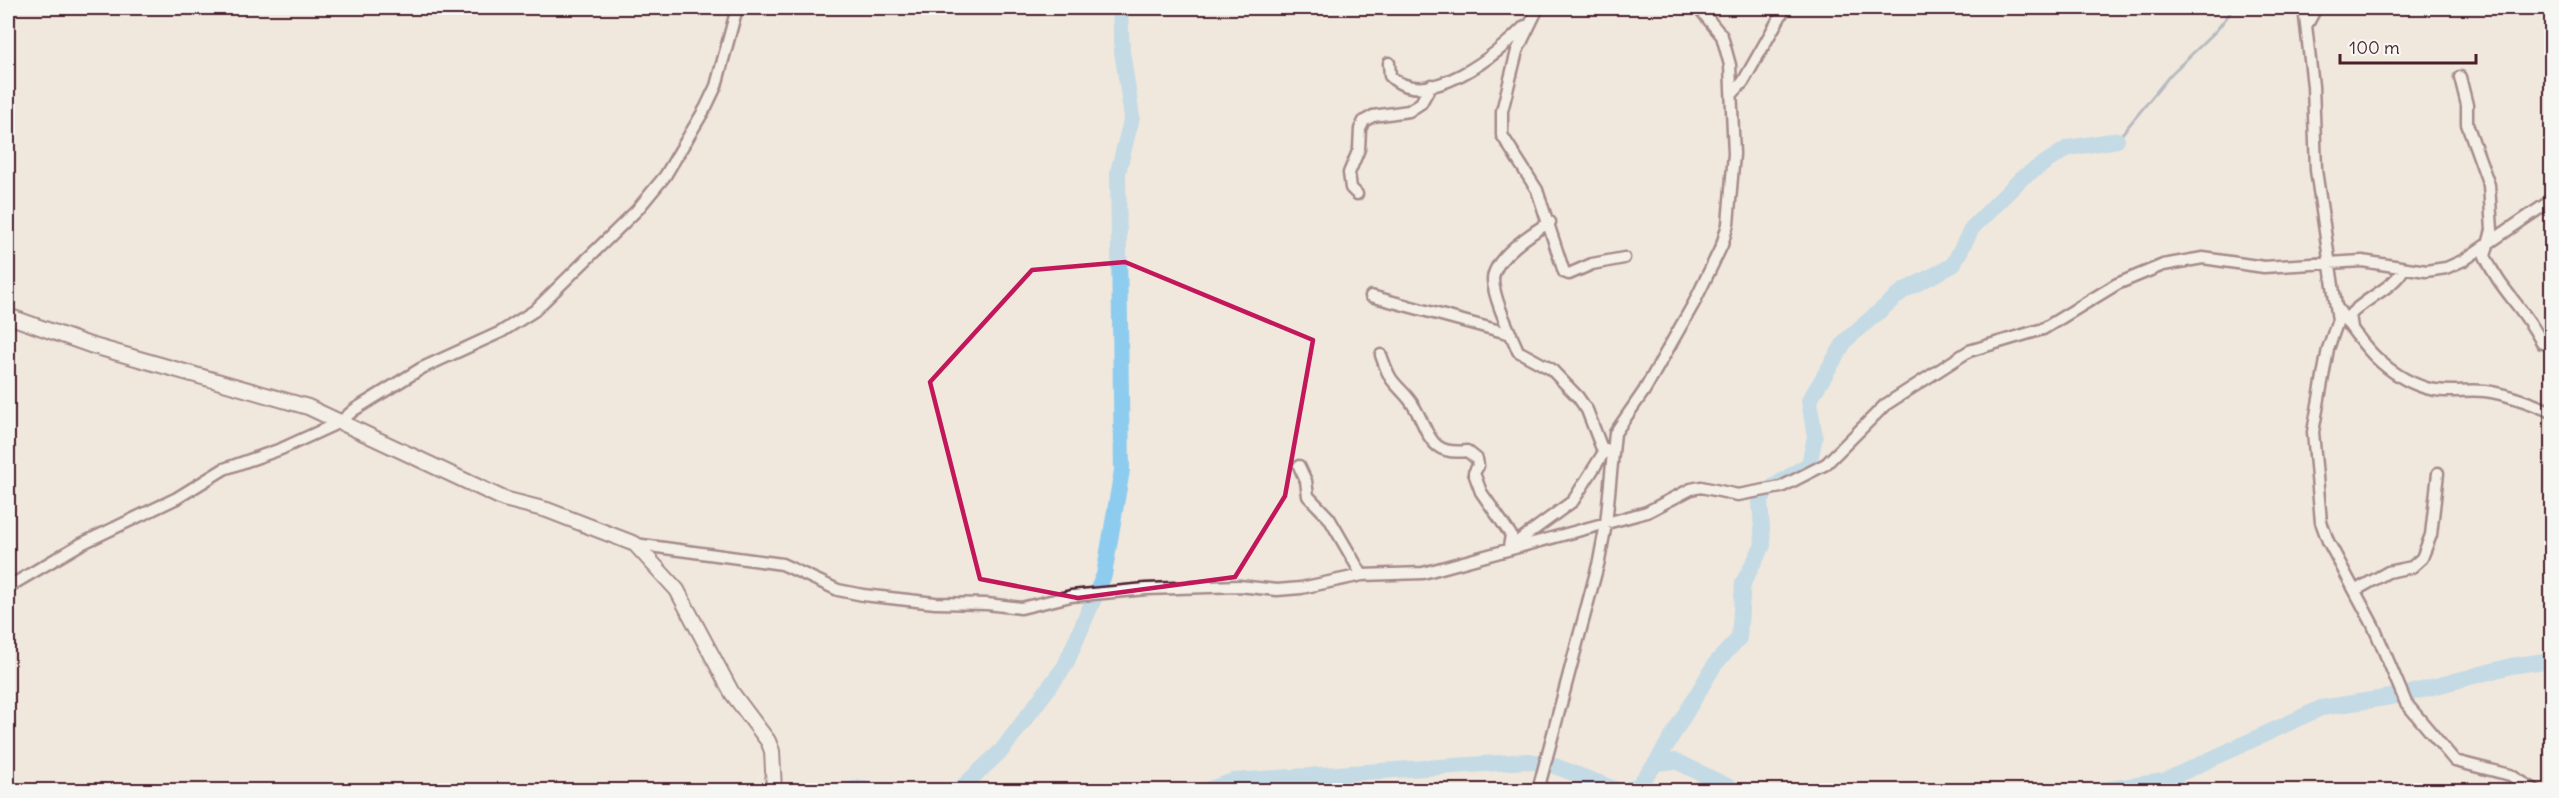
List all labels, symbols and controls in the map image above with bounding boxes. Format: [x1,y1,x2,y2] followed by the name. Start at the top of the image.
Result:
[2340,27,2476,65] scale bar
[2349,36,2400,59] text: 100 m

